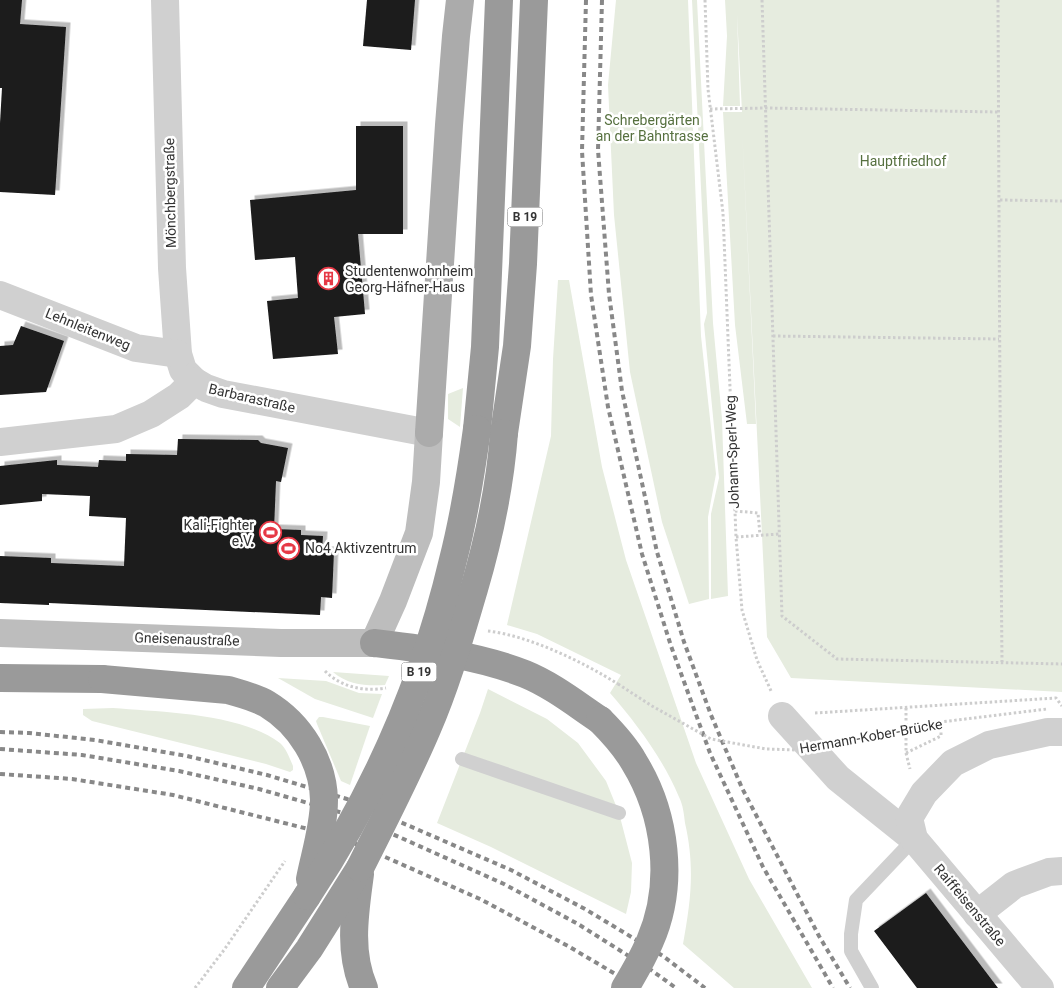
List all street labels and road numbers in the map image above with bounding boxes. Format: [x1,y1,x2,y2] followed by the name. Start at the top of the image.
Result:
[161,138,179,248] street label: Mönchbergstraße
[508,208,542,226] road number: B 19
[43,305,133,353] street label: Lehnleitenweg
[207,380,297,416] street label: Barbarastraße
[722,395,742,509] street label: Johann-Sperl-Weg
[134,629,240,649] street label: Gneisenaustraße
[402,662,436,682] road number: B 19
[798,716,944,756] street label: Hermann-Kober-Brücke
[931,861,1009,949] street label: Raiffeisenstraße

